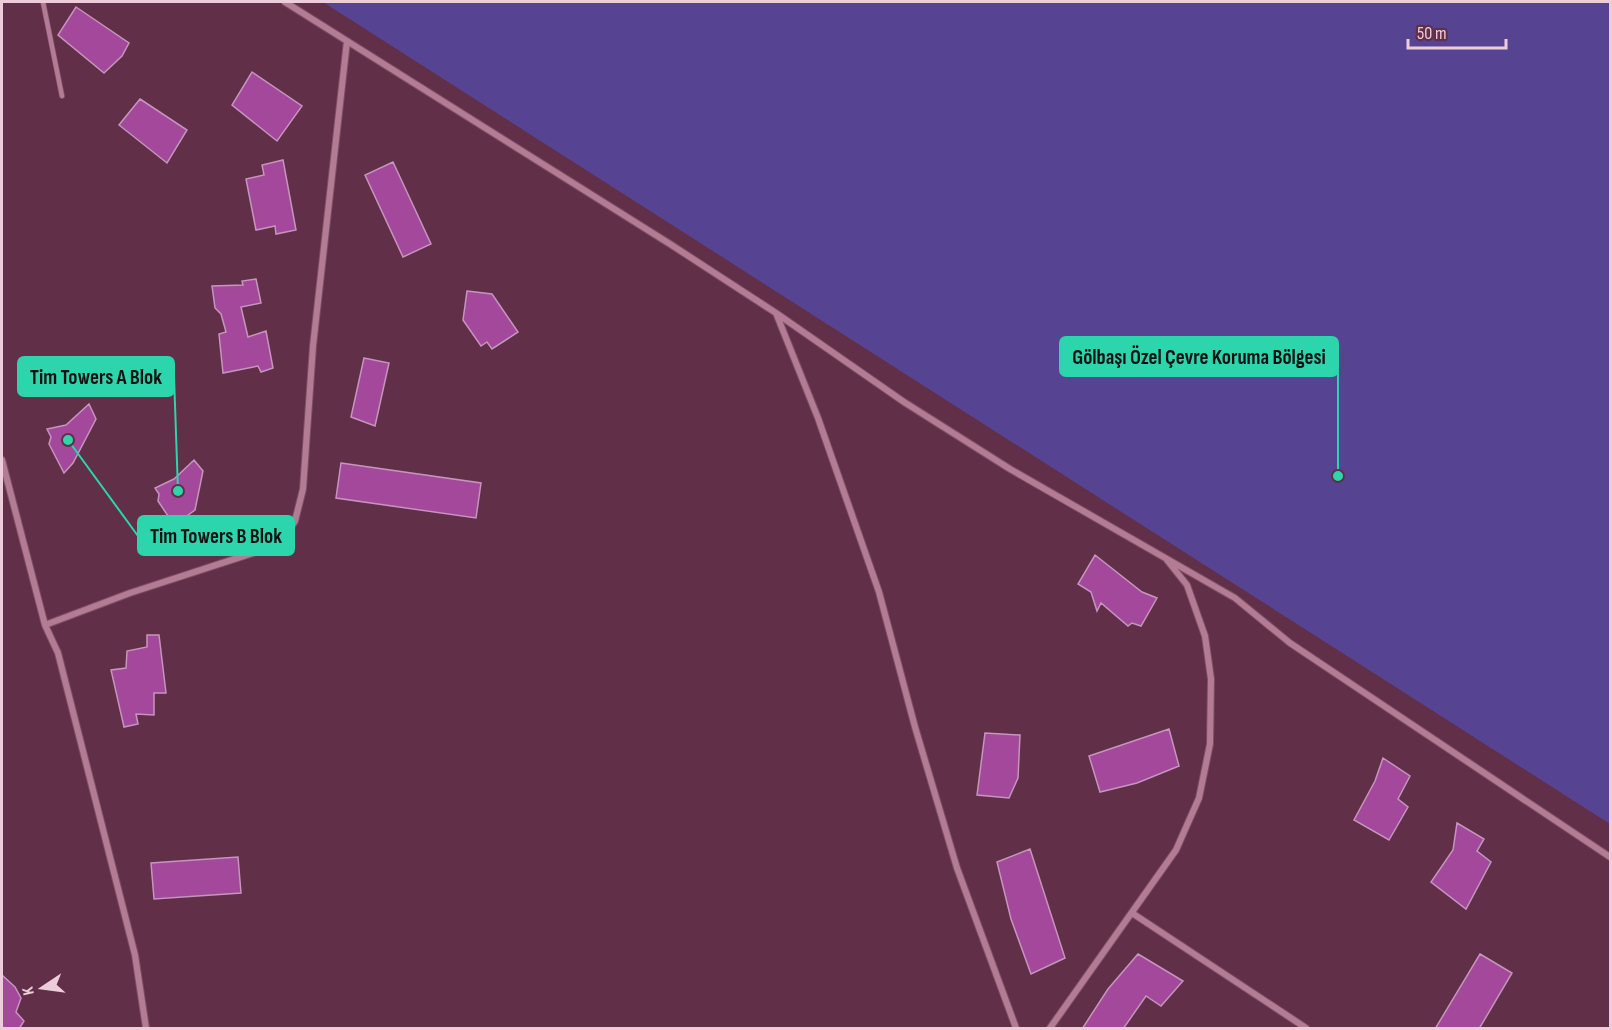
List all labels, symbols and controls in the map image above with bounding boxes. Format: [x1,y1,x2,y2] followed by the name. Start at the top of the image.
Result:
[1408,12,1506,50] scale bar
[1417,23,1447,44] text: 50 m
[1060,337,1338,376] callout: Gölbaşı Özel Çevre Koruma Bölgesi
[1072,345,1326,370] text: Gölbaşı Özel Çevre Koruma Bölgesi
[18,357,174,396] callout: Tim Towers A Blok
[30,365,162,390] text: Tim Towers A Blok
[138,516,294,555] callout: Tim Towers B Blok
[150,524,282,549] text: Tim Towers B Blok
[12,958,72,1018] north arrow
[19,985,39,997] text: K

